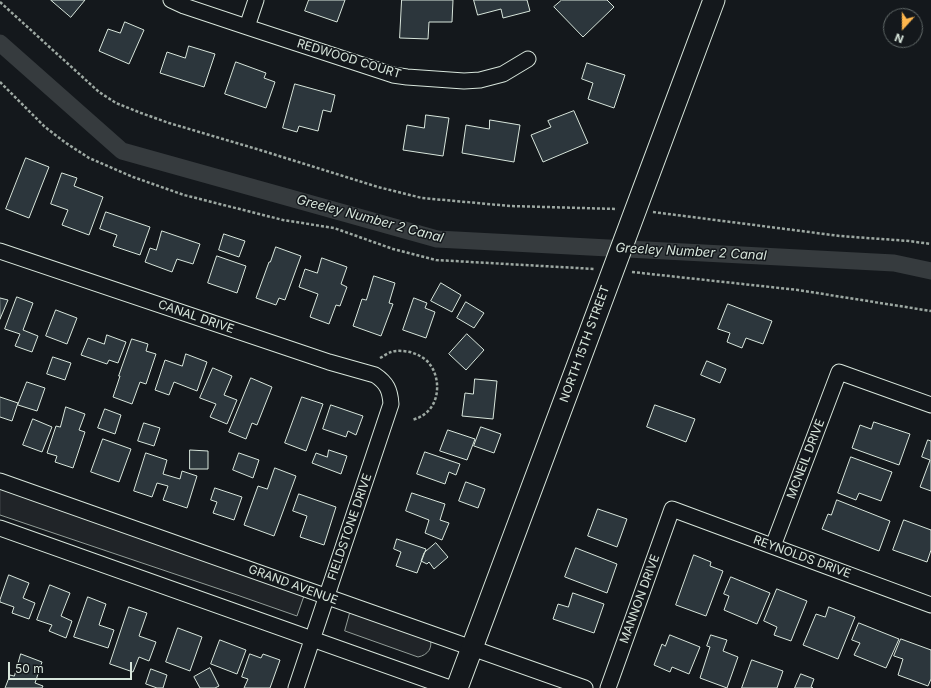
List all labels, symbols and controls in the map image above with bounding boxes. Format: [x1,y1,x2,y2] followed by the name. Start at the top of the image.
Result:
[883,8,923,48] north arrow
[893,30,905,46] text: N
[295,36,403,82] street label: REDWOOD COURT
[295,192,445,246] water label: Greeley Number 2 Canal
[615,240,767,264] water label: Greeley Number 2 Canal
[557,283,613,405] street label: NORTH 15TH STREET
[156,297,236,337] street label: CANAL DRIVE
[784,417,828,501] street label: MCNEIL DRIVE
[325,472,375,582] street label: FIELDSTONE DRIVE
[751,533,853,581] street label: REYNOLDS DRIVE
[617,552,663,646] street label: MANNON DRIVE
[246,562,340,608] street label: GRAND AVENUE
[10,654,134,680] scale bar
[15,661,44,676] text: 50 m

